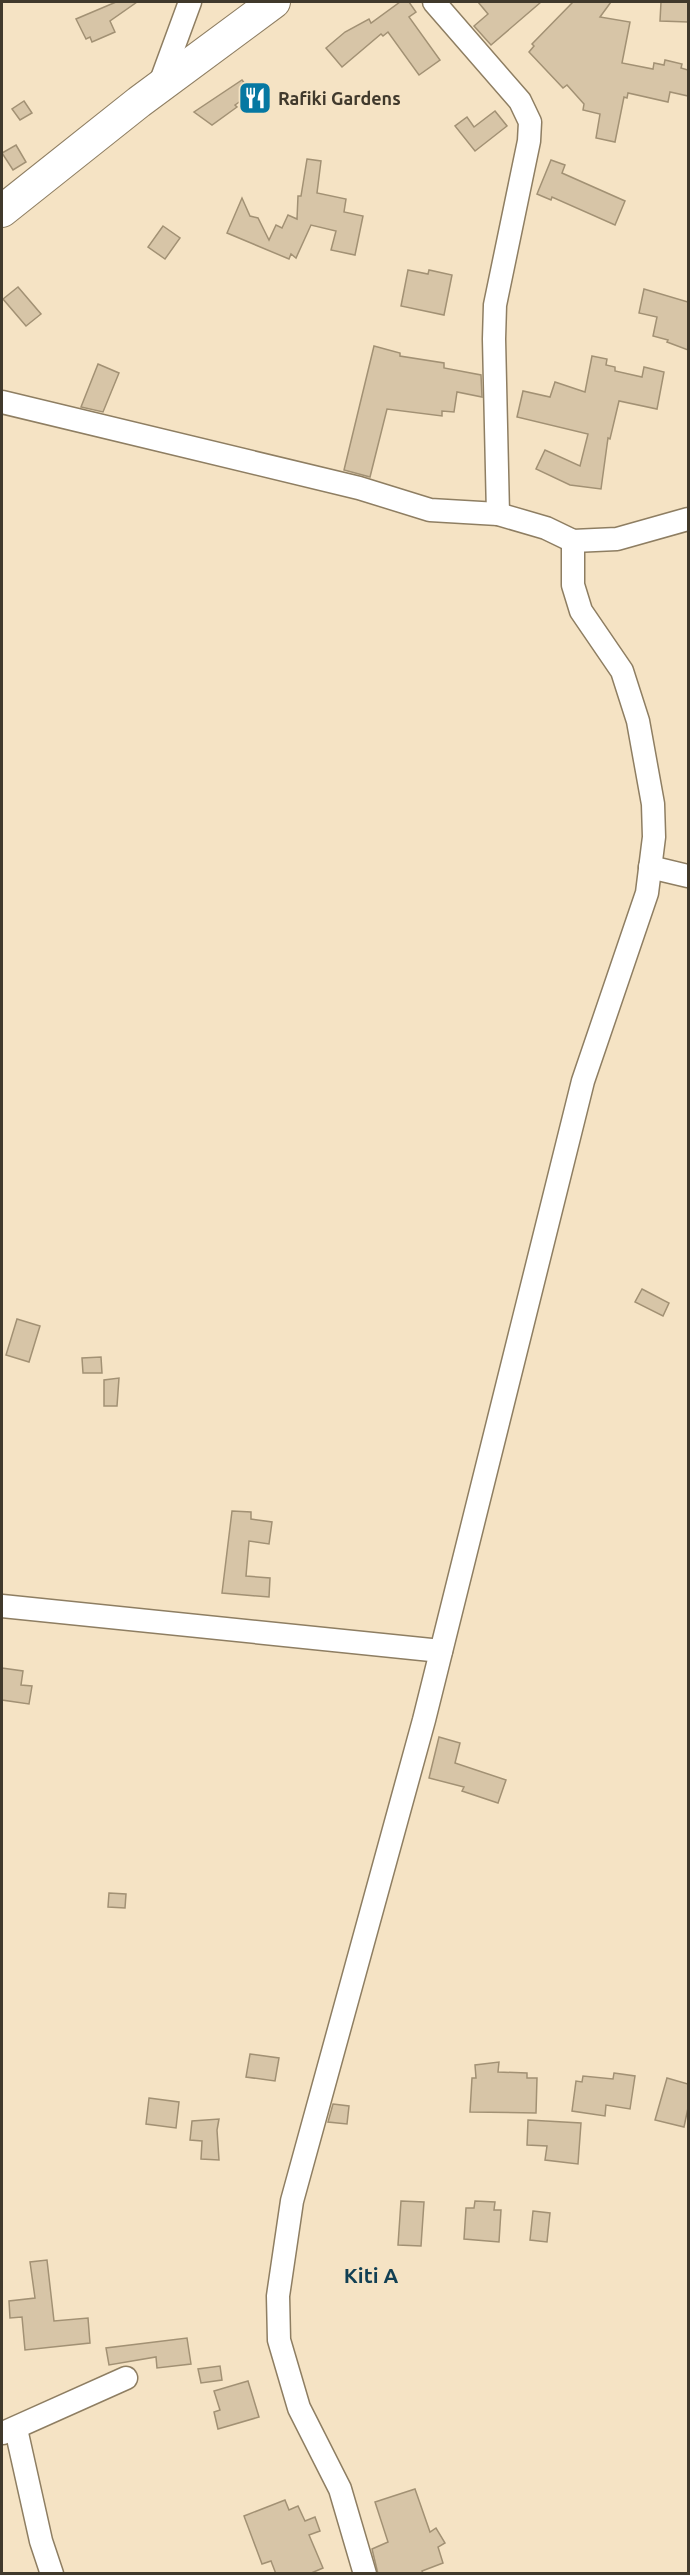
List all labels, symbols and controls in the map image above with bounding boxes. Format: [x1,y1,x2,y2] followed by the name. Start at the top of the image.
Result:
[237,80,273,116] restaurant icon: Rafiki Gardens
[278,88,401,108] place label: Rafiki Gardens
[344,2263,399,2287] district label: Kiti A

